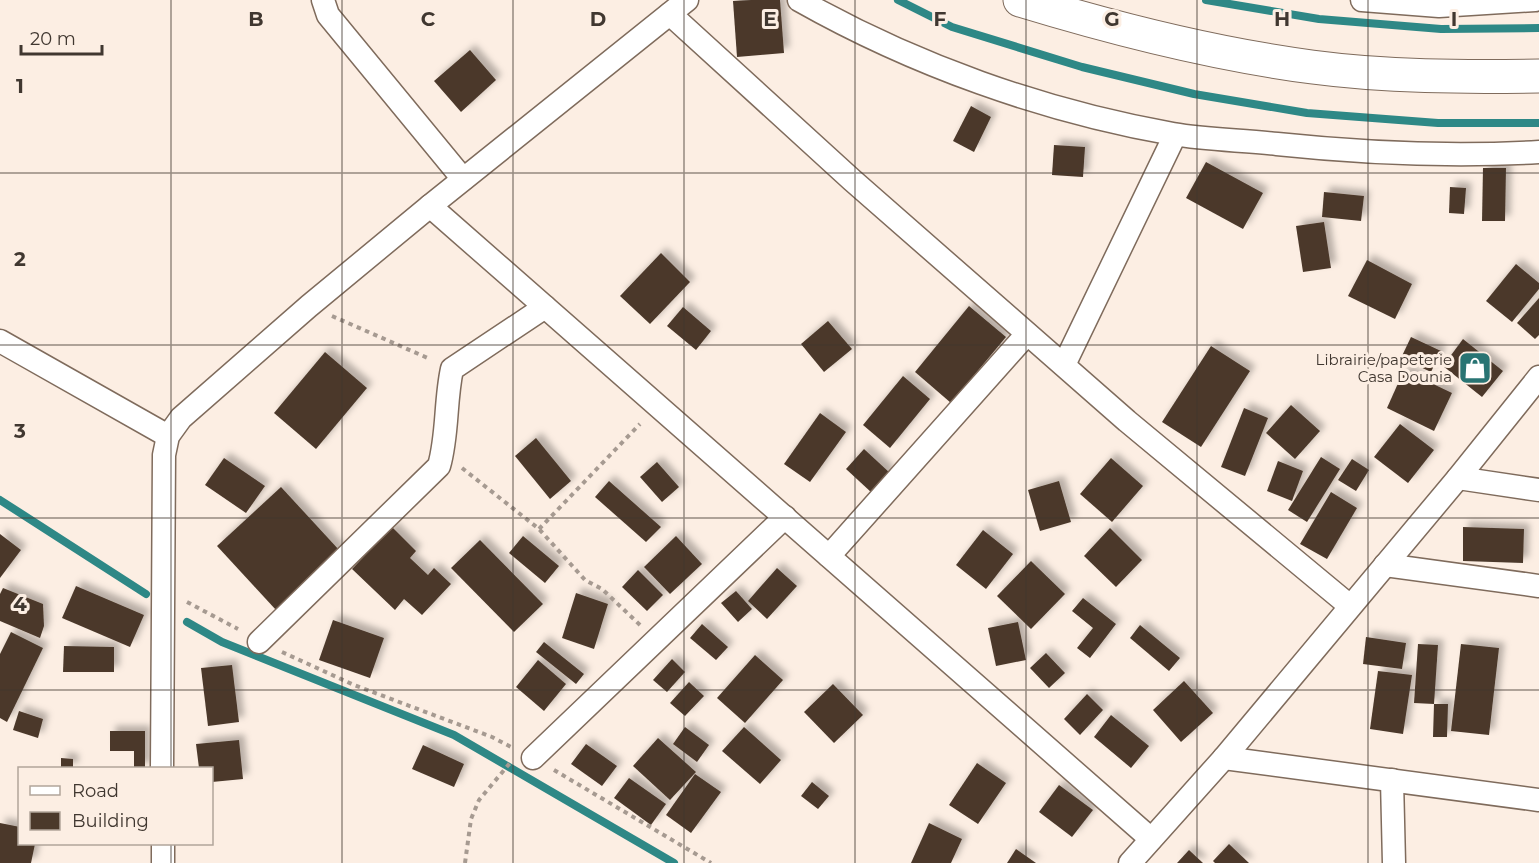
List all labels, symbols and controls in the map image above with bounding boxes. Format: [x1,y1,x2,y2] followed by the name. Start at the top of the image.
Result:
[248,7,264,31] text: B
[421,7,436,31] text: C
[590,7,606,31] text: D
[763,7,777,31] text: E
[934,7,947,31] text: F
[1104,7,1120,31] text: G
[1274,7,1290,31] text: H
[1451,7,1457,31] text: I
[21,18,102,56] scale bar
[30,28,76,50] text: 20 m
[16,74,24,98] text: 1
[14,247,26,271] text: 2
[1316,350,1452,386] place label: Librairie/papeterie Casa Dounia
[1457,350,1493,386] shop icon: Librairie/papeterie Casa Dounia
[13,419,26,443] text: 3
[13,592,27,616] text: 4
[18,767,213,845] legend
[72,780,119,802] text: Road
[72,810,149,832] text: Building

